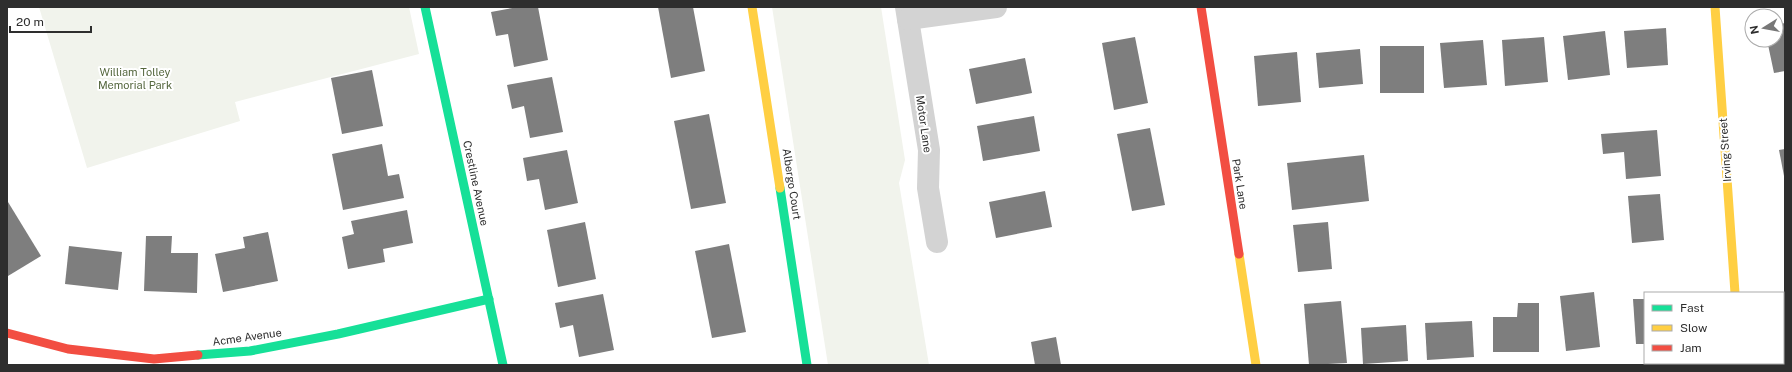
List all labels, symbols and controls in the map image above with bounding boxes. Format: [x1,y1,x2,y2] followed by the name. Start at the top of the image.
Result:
[10,8,91,34] scale bar
[1744,8,1784,48] north arrow
[16,15,44,29] text: 20 m
[1747,25,1761,35] text: N
[98,66,172,91] park label: William Tolley Memorial Park
[914,95,934,153] street label: Motor Lane
[1717,118,1733,182] street label: Irving Street
[461,139,491,227] street label: Crestline Avenue
[780,147,804,221] street label: Albergo Court
[1230,158,1250,210] street label: Park Lane
[1644,292,1784,364] legend
[1680,301,1705,315] text: Fast
[1680,321,1708,335] text: Slow
[212,326,282,348] street label: Acme Avenue
[1680,341,1702,355] text: Jam

